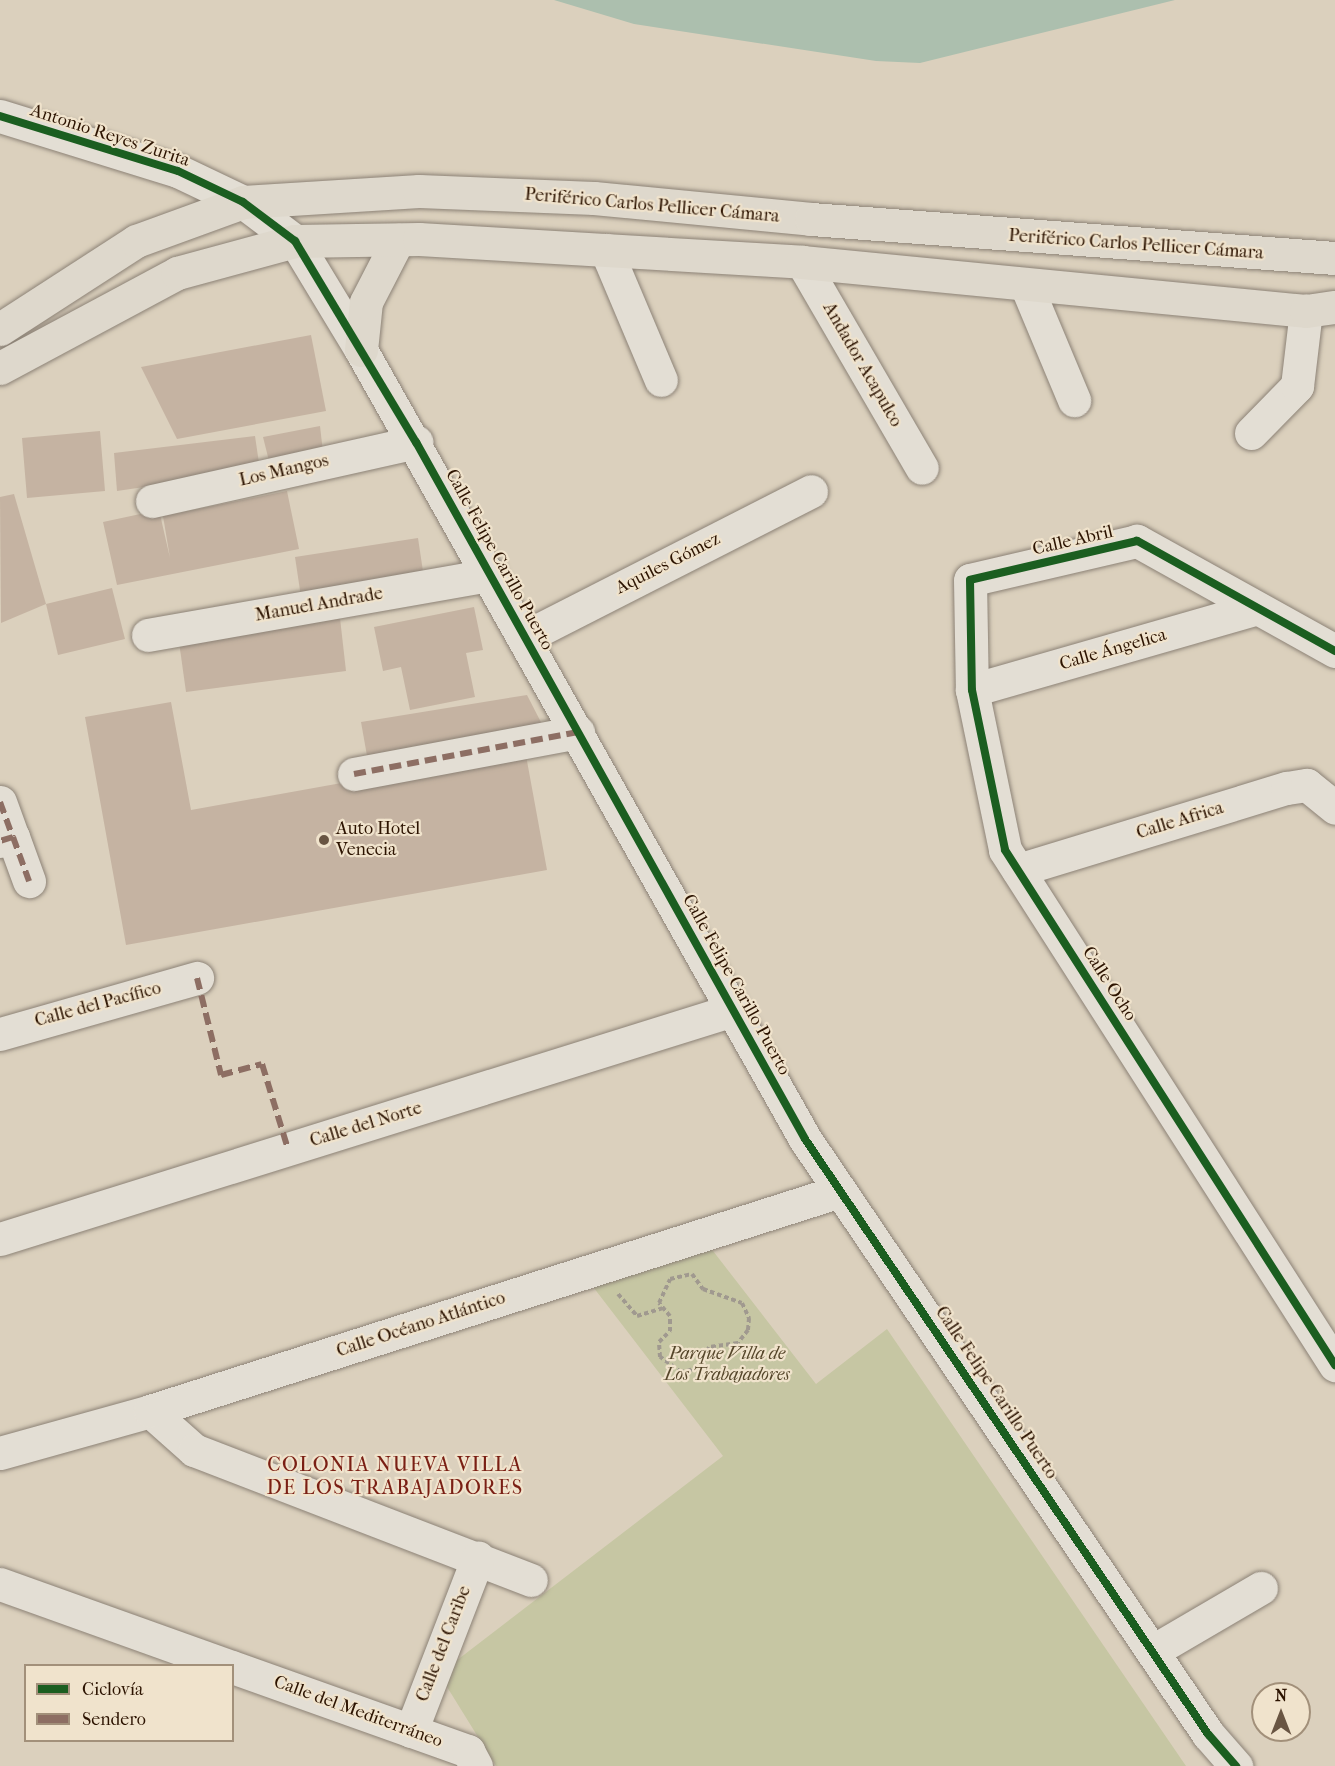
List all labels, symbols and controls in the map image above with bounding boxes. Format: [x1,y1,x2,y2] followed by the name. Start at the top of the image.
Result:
[28,100,192,172] street label: Antonio Reyes Zurita
[524,184,780,228] street label: Periférico Carlos Pellicer Cámara
[1008,225,1264,265] street label: Periférico Carlos Pellicer Cámara
[818,299,906,431] street label: Andador Acapulco
[237,450,331,492] street label: Los Mangos
[440,466,558,654] street label: Calle Felipe Carillo Puerto
[1031,521,1115,561] street label: Calle Abril
[612,528,724,600] street label: Aquiles Gómez
[253,583,385,627] street label: Manuel Andrade
[1057,624,1169,676] street label: Calle Ángelica
[1134,798,1226,844] street label: Calle Africa
[336,819,420,862] place label: Auto Hotel Venecia
[317,833,331,847] marker: Auto Hotel Venecia
[677,891,795,1079] street label: Calle Felipe Carillo Puerto
[1077,943,1141,1025] street label: Calle Ocho
[32,978,164,1032] street label: Calle del Pacífico
[307,1098,425,1152] street label: Calle del Norte
[334,1288,508,1362] street label: Calle Océano Atlántico
[930,1303,1062,1483] street label: Calle Felipe Carillo Puerto
[664,1344,790,1386] park label: Parque Villa de Los Trabajadores
[266,1453,524,1500] district label: COLONIA NUEVA VILLA DE LOS TRABAJADORES
[412,1583,476,1705] street label: Calle del Caribe
[24,1664,234,1742] legend
[271,1671,445,1753] street label: Calle del Mediterráneo
[82,1679,143,1700] text: Ciclovía
[1251,1682,1311,1742] north arrow
[1275,1686,1287,1705] text: N
[82,1709,146,1730] text: Sendero

